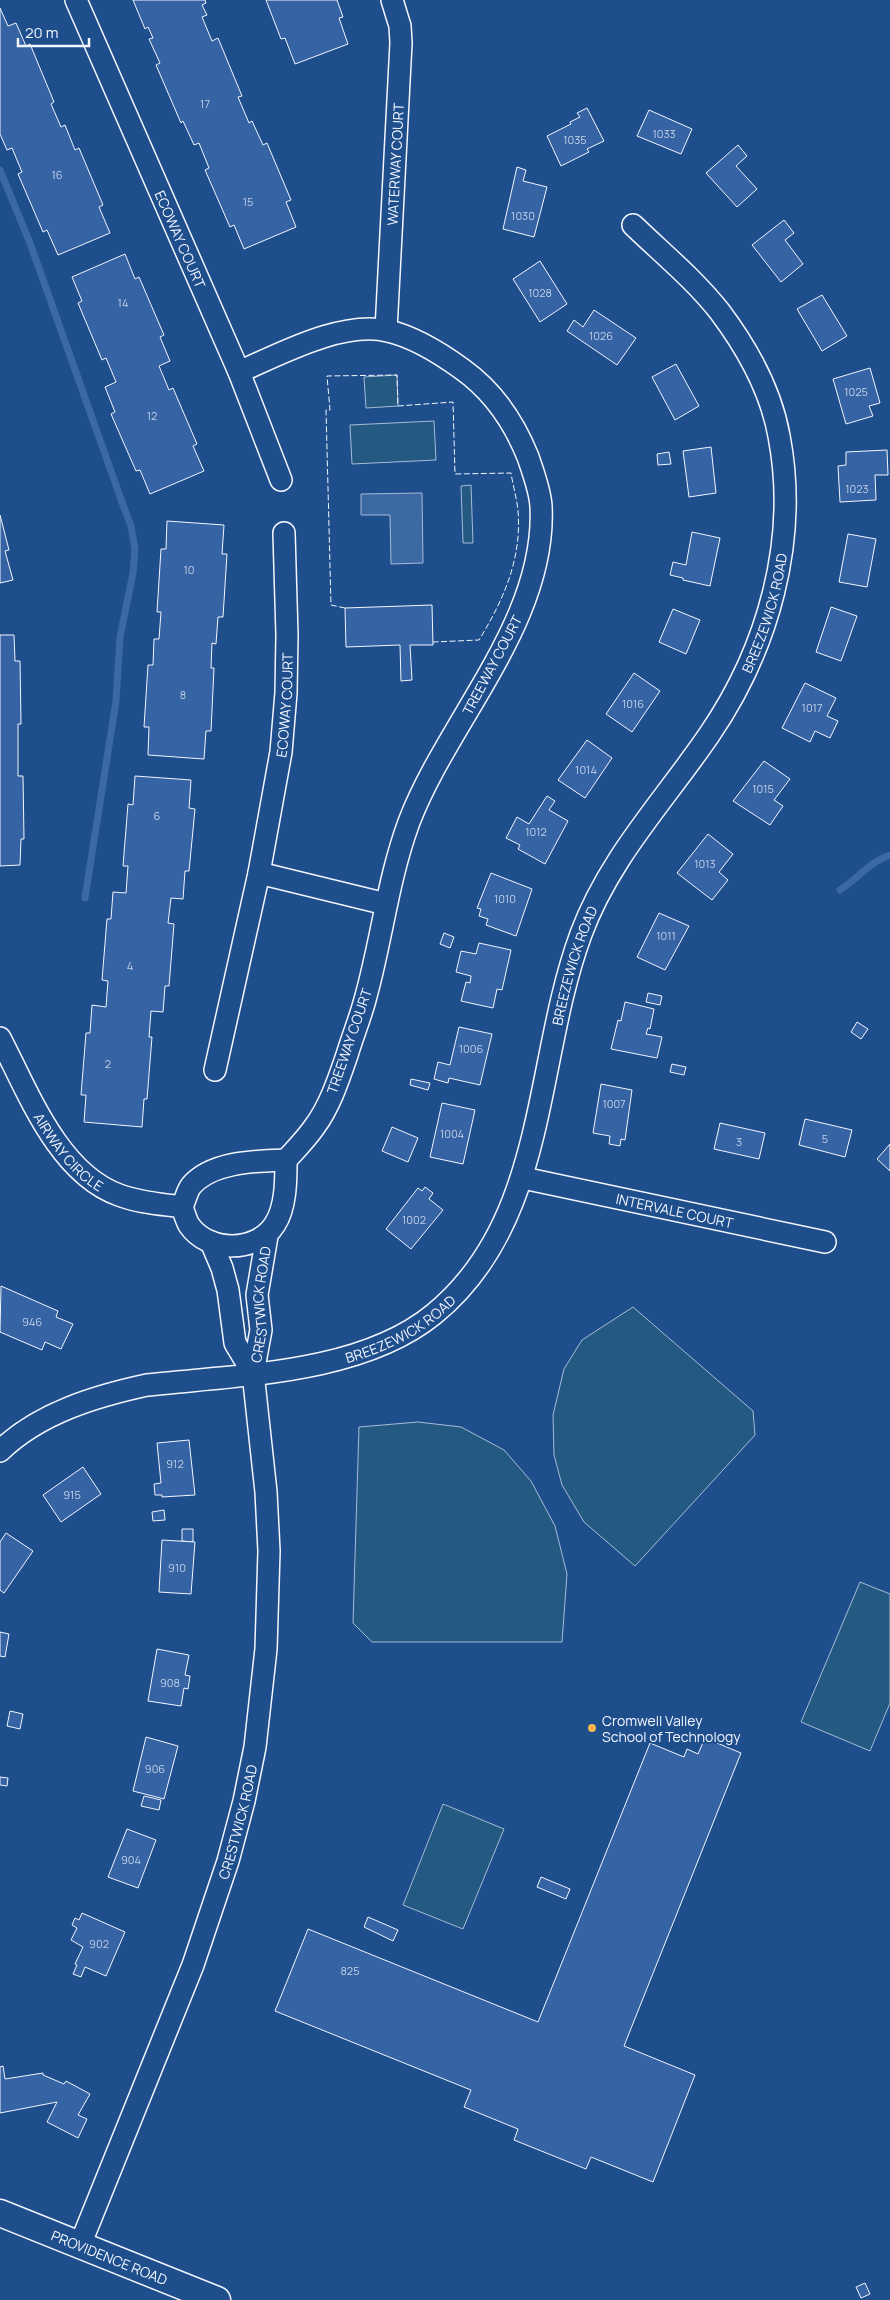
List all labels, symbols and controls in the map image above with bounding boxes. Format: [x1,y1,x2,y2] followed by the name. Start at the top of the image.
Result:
[18,15,89,47] scale bar
[25,22,58,43] text: 20 m
[200,96,210,111] house number: 17
[382,102,407,226] street label: WATERWAY COURT
[652,126,676,141] house number: 1033
[563,132,587,147] house number: 1035
[51,167,63,182] house number: 16
[151,187,211,291] street label: ECOWAY COURT
[243,194,253,209] house number: 15
[511,208,535,223] house number: 1030
[528,285,552,300] house number: 1028
[118,295,128,310] house number: 14
[589,328,613,343] house number: 1026
[844,384,868,399] house number: 1025
[147,408,157,423] house number: 12
[845,481,869,496] house number: 1023
[737,552,791,676] street label: BREEZEWICK ROAD
[183,562,195,577] house number: 10
[458,611,527,718] street label: TREEWAY COURT
[271,652,296,759] street label: ECOWAY COURT
[180,687,186,702] house number: 8
[622,696,644,711] house number: 1016
[802,700,822,715] house number: 1017
[575,762,597,777] house number: 1014
[752,781,774,796] house number: 1015
[154,808,161,823] house number: 6
[525,824,547,839] house number: 1012
[694,856,716,871] house number: 1013
[494,891,516,906] house number: 1010
[547,903,601,1027] street label: BREEZEWICK ROAD
[656,928,676,943] house number: 1011
[127,958,133,973] house number: 4
[322,985,376,1096] street label: TREEWAY COURT
[459,1041,483,1056] house number: 1006
[105,1056,111,1071] house number: 2
[602,1096,626,1111] house number: 1007
[30,1109,107,1195] street label: AIRWAY CIRCLE
[440,1126,464,1141] house number: 1004
[822,1131,828,1146] house number: 5
[736,1134,742,1149] house number: 3
[614,1188,736,1232] street label: INTERVALE COURT
[402,1212,426,1227] house number: 1002
[246,1245,275,1364] street label: CRESTWICK ROAD
[343,1290,459,1367] street label: BREEZEWICK ROAD
[22,1314,42,1329] house number: 946
[166,1456,184,1471] house number: 912
[63,1487,81,1502] house number: 915
[168,1560,186,1575] house number: 910
[160,1675,180,1690] house number: 908
[602,1711,741,1746] place label: Cromwell Valley School of Technology
[586,1722,598,1734] marker: Cromwell Valley School of Technology
[145,1761,165,1776] house number: 906
[213,1763,261,1882] street label: CRESTWICK ROAD
[121,1852,141,1867] house number: 904
[89,1936,109,1951] house number: 902
[340,1963,360,1978] house number: 825
[49,2225,170,2289] street label: PROVIDENCE ROAD

